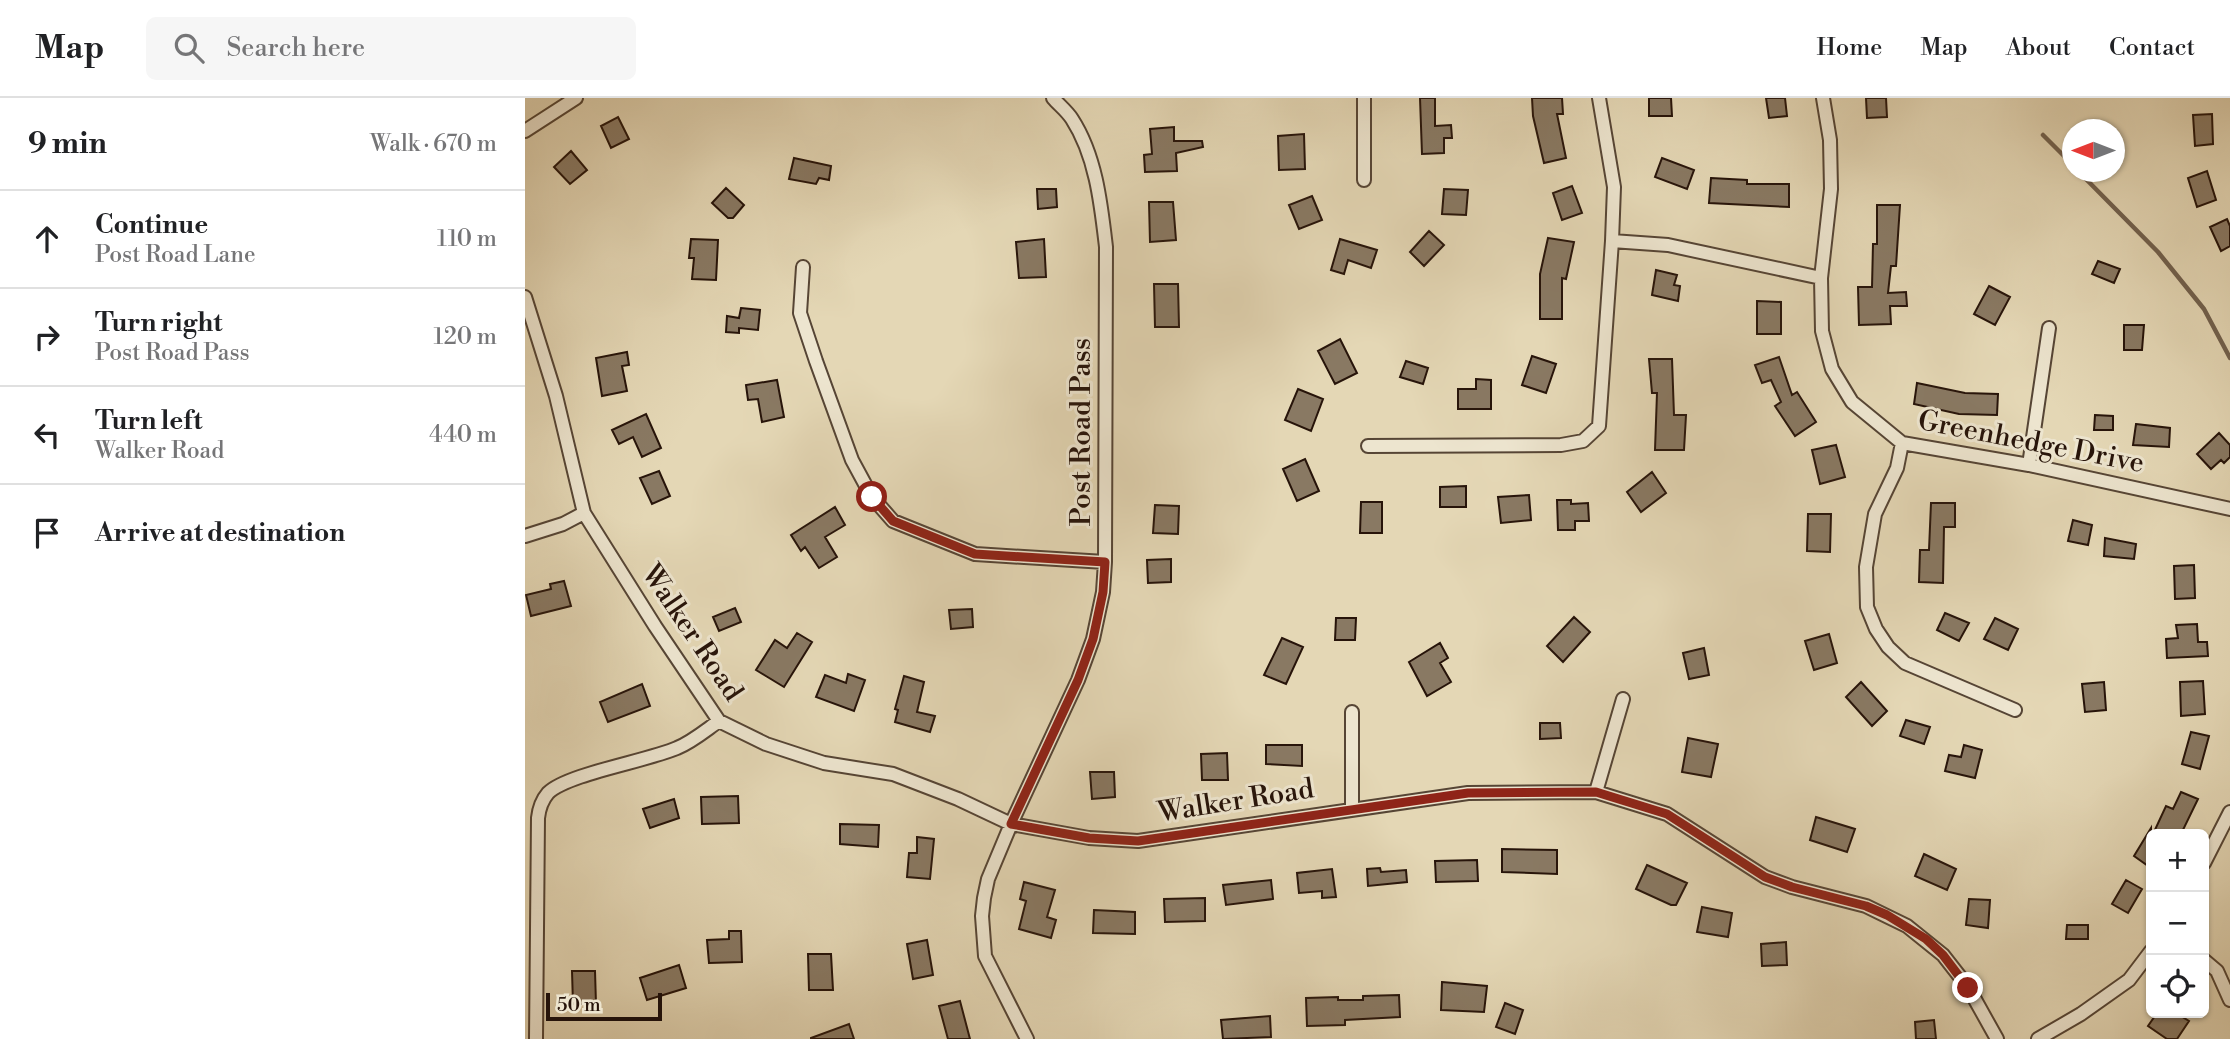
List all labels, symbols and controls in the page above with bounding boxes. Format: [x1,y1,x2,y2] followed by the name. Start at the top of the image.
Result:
[146,17,636,80] search box
[35,28,104,69] text: Map
[170,29,208,67] icon: search
[226,32,365,64] text: Search here
[1817,33,1882,63] text: Home
[1920,33,1968,63] text: Map
[2006,33,2071,63] text: About
[2109,33,2195,63] text: Contact
[2062,119,2125,182] north arrow
[28,125,107,163] text: 9 min
[370,130,497,158] text: Walk · 670 m
[95,209,208,241] text: Continue
[28,220,66,258] icon: ahead
[437,225,497,253] text: 110 m
[95,241,256,269] text: Post Road Lane
[95,307,223,339] text: Turn right
[28,318,66,356] icon: right
[433,323,497,351] text: 120 m
[1064,338,1099,526] street label: Post Road Pass
[95,339,250,367] text: Post Road Pass
[1915,403,2147,481] street label: Greenhedge Drive
[95,405,203,437] text: Turn left
[28,416,66,454] icon: left
[429,421,497,449] text: 440 m
[95,437,224,465] text: Walker Road
[856,481,887,512] route start
[28,514,66,552] icon: arrive
[95,517,345,549] text: Arrive at destination
[633,557,751,708] street label: Walker Road
[1155,771,1317,831] street label: Walker Road
[2146,829,2209,1018] map controls
[2146,829,2209,892] button: +
[2146,892,2209,955] button: −
[2146,955,2209,1018] button: locate
[1952,972,1983,1003] route end
[546,990,661,1022] scale bar
[557,993,601,1017] text: 50 m

